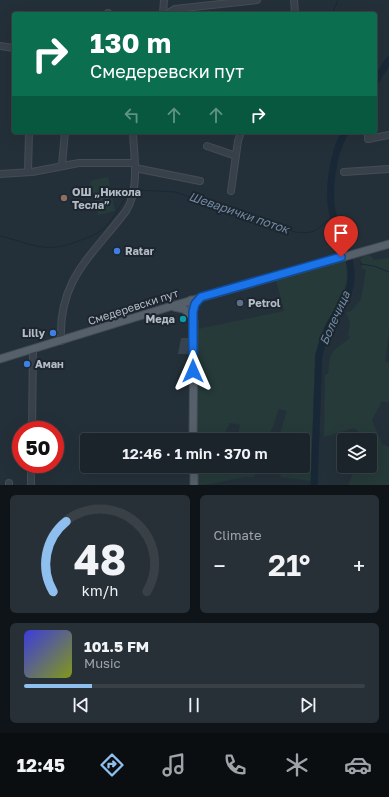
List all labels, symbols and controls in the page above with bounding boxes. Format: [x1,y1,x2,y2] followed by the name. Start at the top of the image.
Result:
[90,26,171,59] text: 130 m
[24,28,76,80] icon: right
[90,60,244,82] text: Смедеревски пут
[121,104,143,126] icon: left
[163,104,185,126] icon: ahead
[205,104,227,126] icon: ahead
[247,104,269,126] icon: right
[72,185,141,211] place label: ОШ „Никола Тесла”
[187,188,293,237] water label: Шеварички поток
[59,193,69,203] marker: ОШ „Никола Тесла”
[324,216,358,257] pin
[330,222,352,244] icon: arrive
[125,244,155,257] place label: Ratar
[112,246,122,256] marker: Ratar
[86,286,180,327] street label: Смедеревски пут
[316,287,354,347] water label: Болечица
[248,296,281,309] place label: Petrol
[235,298,245,308] marker: Petrol
[145,312,175,325] place label: Меда
[178,314,188,324] marker: Меда
[22,326,45,339] place label: Lilly
[48,328,58,338] marker: Lilly
[172,350,214,392] position arrow
[35,357,64,370] place label: Аман
[22,359,32,369] marker: Аман
[12,421,64,473] speed limit sign: 50
[337,433,377,473] map controls
[337,433,377,473] button: layers
[122,444,268,462] text: 12:46 · 1 min · 370 m
[214,527,261,543] text: Climate
[73,534,126,584] text: 48
[268,547,311,583] text: 21°
[214,552,226,579] text: −
[353,552,365,579] text: +
[82,582,118,599] text: km/h
[84,637,149,655] text: 101.5 FM
[84,655,121,671] text: Music
[70,694,92,716] icon: previous
[183,694,205,716] icon: pause
[297,694,319,716] icon: next
[98,751,126,779] icon: directions
[160,751,188,779] icon: music
[221,751,249,779] icon: phone
[283,751,311,779] icon: climate
[344,751,372,779] icon: car
[17,754,65,776] text: 12:45

